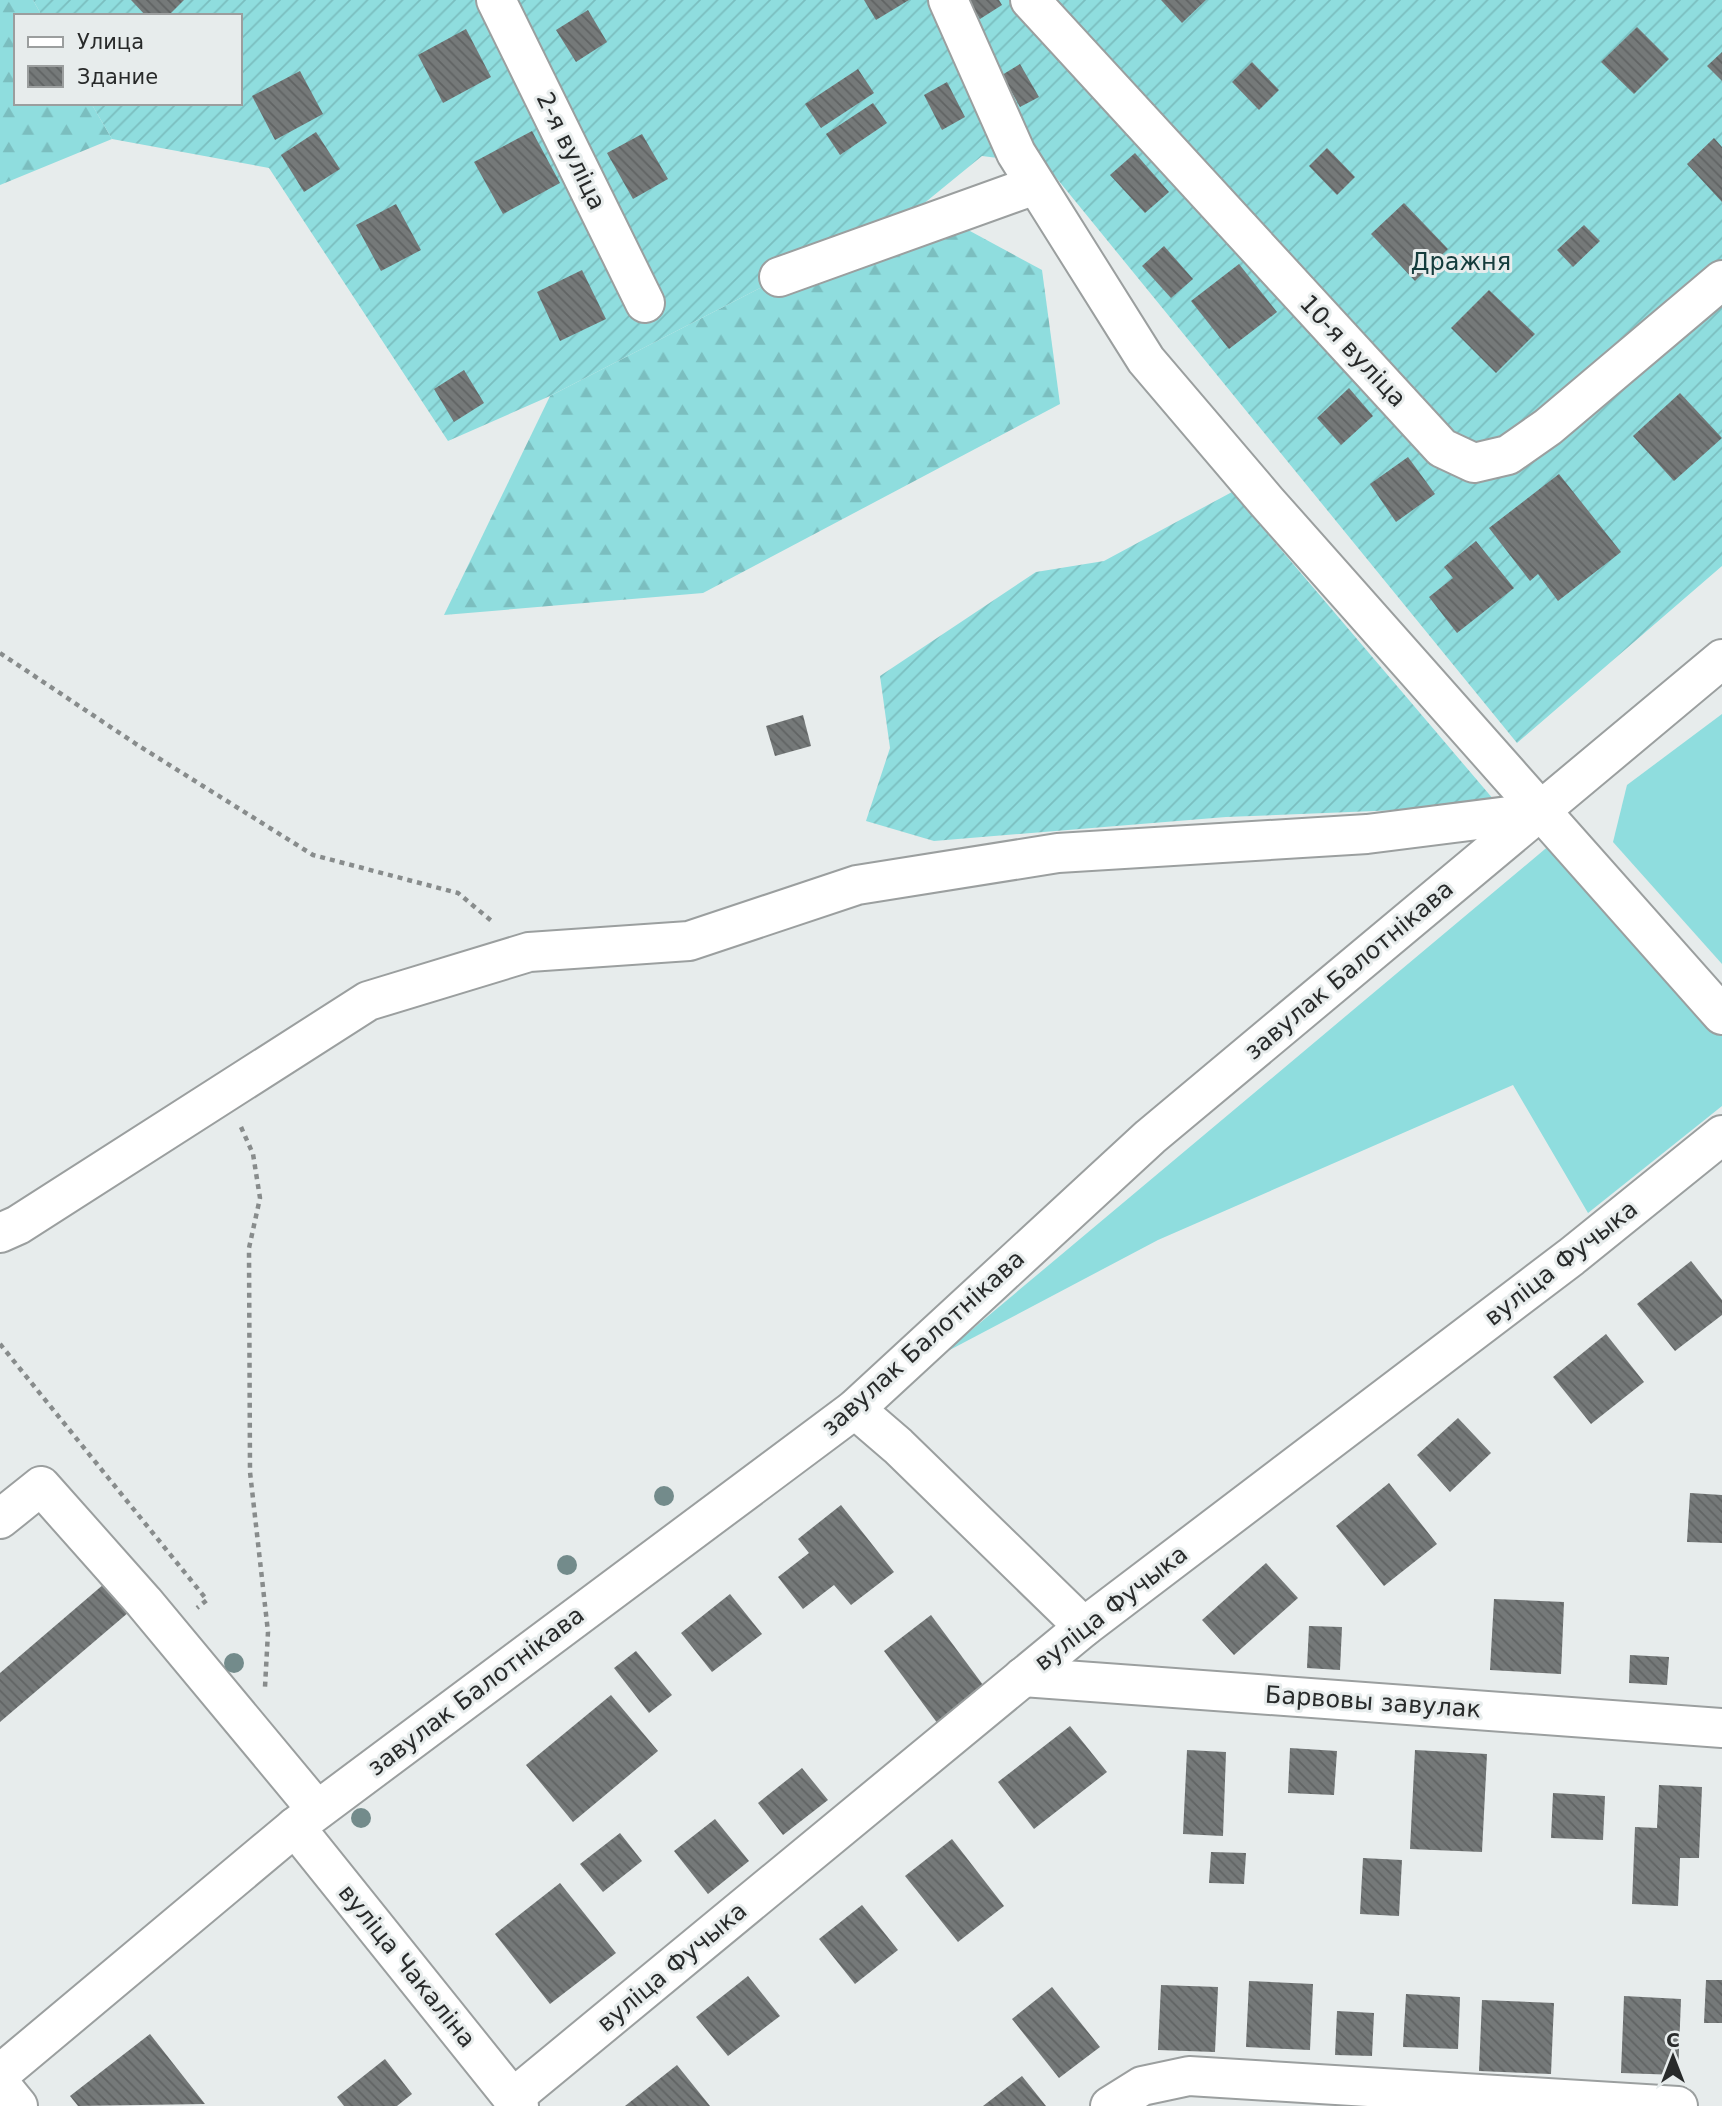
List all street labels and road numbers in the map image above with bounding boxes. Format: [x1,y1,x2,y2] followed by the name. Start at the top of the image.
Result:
[530,88,612,214] street label: 2-я вуліца
[1294,289,1412,413] street label: 10-я вуліца
[1239,875,1459,1065] street label: завулак Балотнікава
[1479,1195,1643,1331] street label: вуліца Фучыка
[816,1244,1030,1442] street label: завулак Балотнікава
[1029,1540,1193,1676] street label: вуліца Фучыка
[362,1601,590,1781] street label: завулак Балотнікава
[1264,1680,1482,1724] street label: Барвовы завулак
[333,1879,481,2053] street label: вуліца Чакаліна
[592,1896,752,2038] street label: вуліца Фучыка

